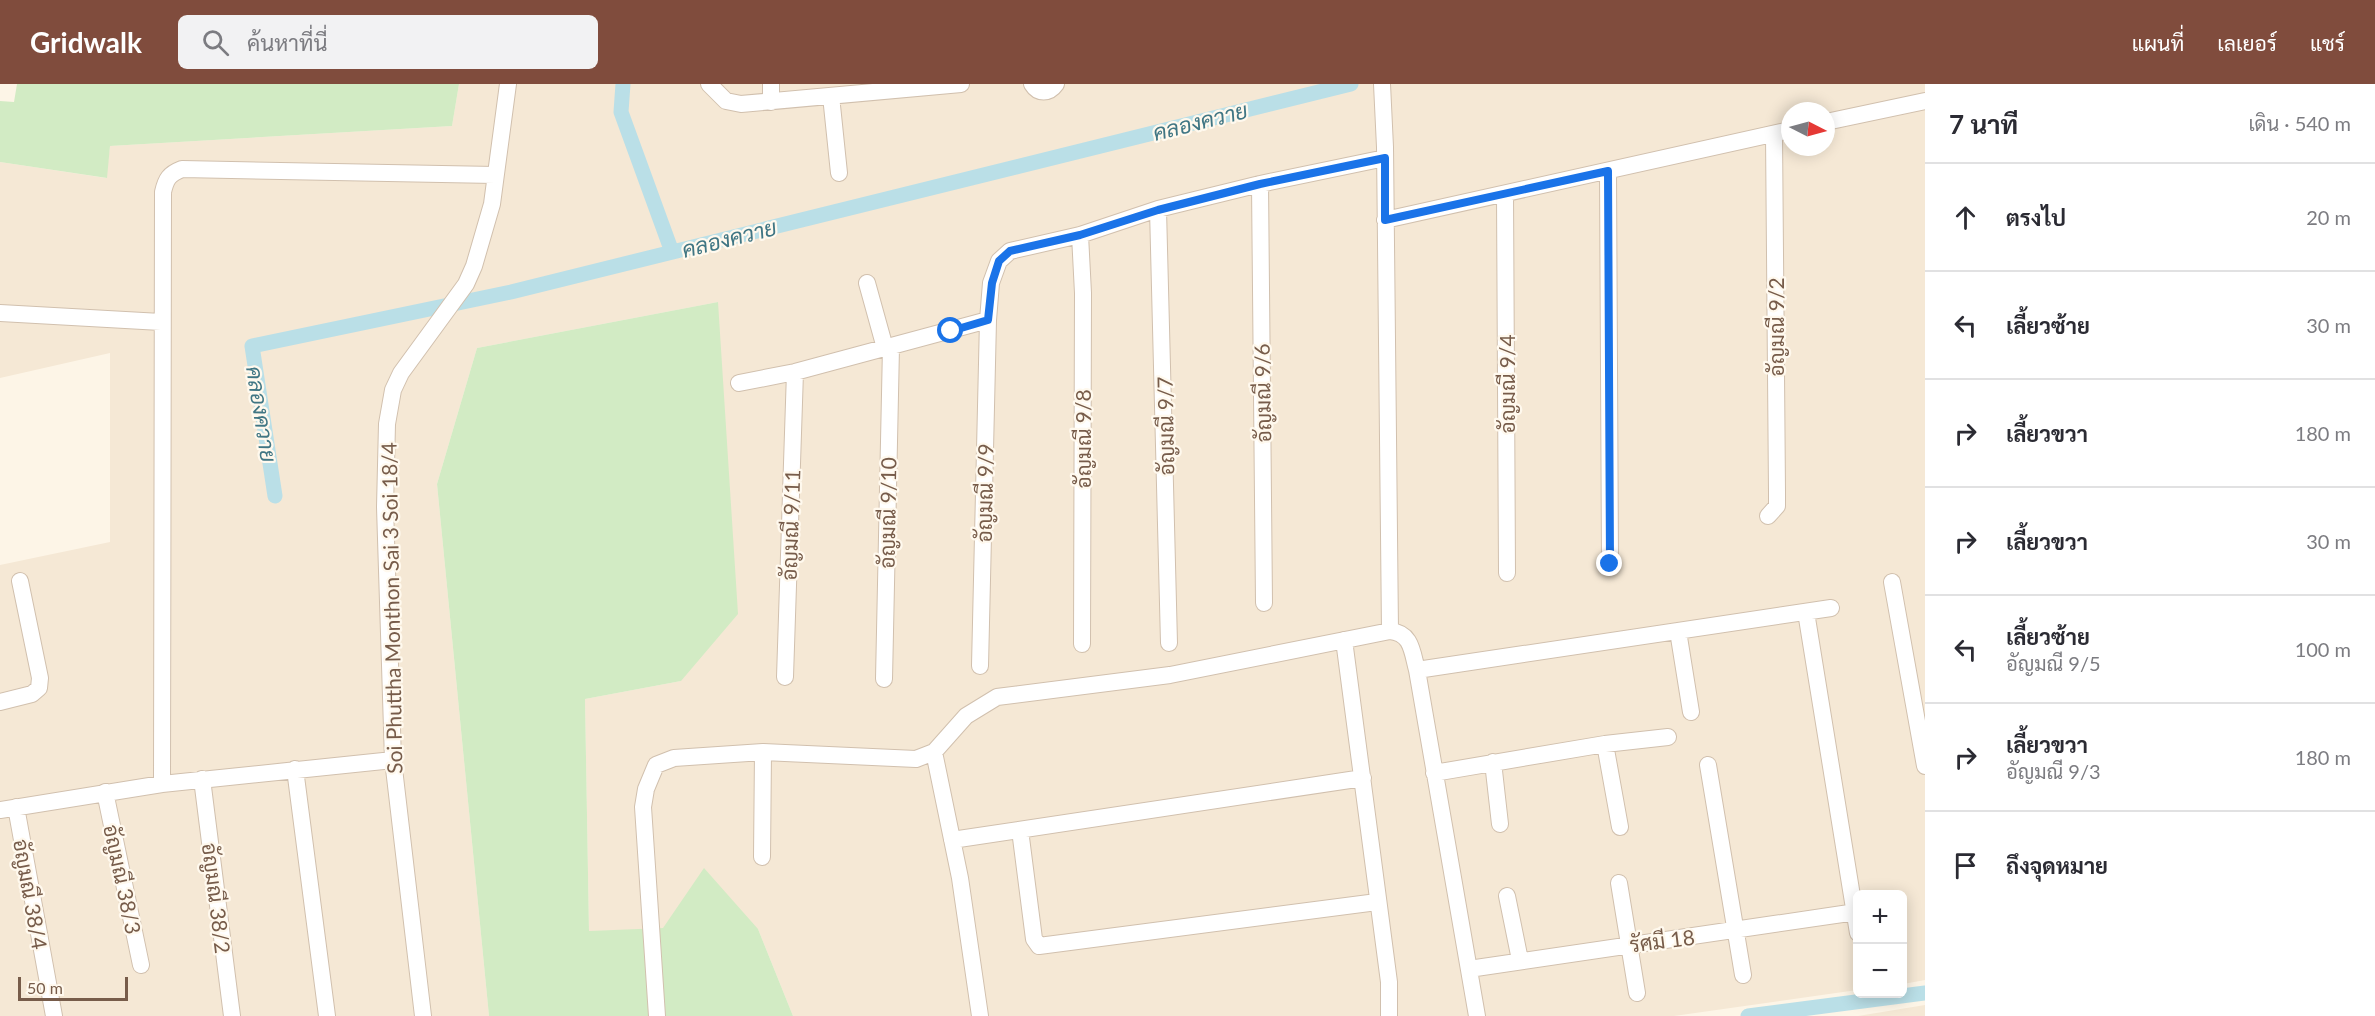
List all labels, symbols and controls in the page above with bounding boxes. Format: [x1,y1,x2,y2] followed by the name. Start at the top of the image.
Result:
[178,15,598,69] search box
[30,25,142,59] text: Gridwalk
[199,26,232,59] icon: search
[247,29,327,56] text: ค้นหาที่นี่
[2132,30,2184,55] text: แผนที่
[2217,30,2277,55] text: เลเยอร์
[2310,30,2345,55] text: แชร์
[1150,96,1251,146] water label: คลองควาย
[1781,102,1835,156] north arrow
[1949,108,2018,140] text: 7 นาที
[2248,111,2351,135] text: เดิน · 540 m
[1949,201,1982,234] icon: ahead
[2006,204,2066,231] text: ตรงไป
[2306,205,2351,229] text: 20 m
[679,213,780,263] water label: คลองควาย
[1763,277,1789,377] street label: อัญมณี 9/2
[1949,309,1982,342] icon: left
[2006,312,2090,339] text: เลี้ยวซ้าย
[2306,313,2351,337] text: 30 m
[937,317,963,343] route start
[1494,334,1520,434] street label: อัญมณี 9/4
[1249,343,1276,443] street label: อัญมณี 9/6
[241,364,283,464] water label: คลองควาย
[1152,376,1179,476] street label: อัญมณี 9/7
[1070,389,1096,489] street label: อัญมณี 9/8
[1949,417,1982,450] icon: right
[2006,420,2088,447] text: เลี้ยวขวา
[2295,421,2351,445] text: 180 m
[376,442,406,774] street label: Soi Phuttha Monthon Sai 3 Soi 18/4
[971,443,998,543] street label: อัญมณี 9/9
[874,457,901,569] street label: อัญมณี 9/10
[776,469,805,581] street label: อัญมณี 9/11
[1949,525,1982,558] icon: right
[2006,528,2088,555] text: เลี้ยวขวา
[2306,529,2351,553] text: 30 m
[1596,550,1622,576] route end
[2006,623,2090,650] text: เลี้ยวซ้าย
[1949,633,1982,666] icon: left
[2295,637,2351,661] text: 100 m
[2006,651,2101,675] text: อัญมณี 9/5
[2006,731,2088,758] text: เลี้ยวขวา
[1949,741,1982,774] icon: right
[2295,745,2351,769] text: 180 m
[2006,759,2101,783] text: อัญมณี 9/3
[98,822,147,936] street label: อัญมณี 38/3
[8,837,53,951] street label: อัญมณี 38/4
[197,841,236,955] street label: อัญมณี 38/2
[1949,849,1982,882] icon: arrive
[2006,852,2108,879] text: ถึงจุดหมาย
[1853,890,1907,998] map controls
[1853,890,1907,944] button: +
[1628,924,1696,956] street label: รัศมี 18
[1853,944,1907,998] button: −
[18,974,128,1002] scale bar
[27,978,63,997] text: 50 m

